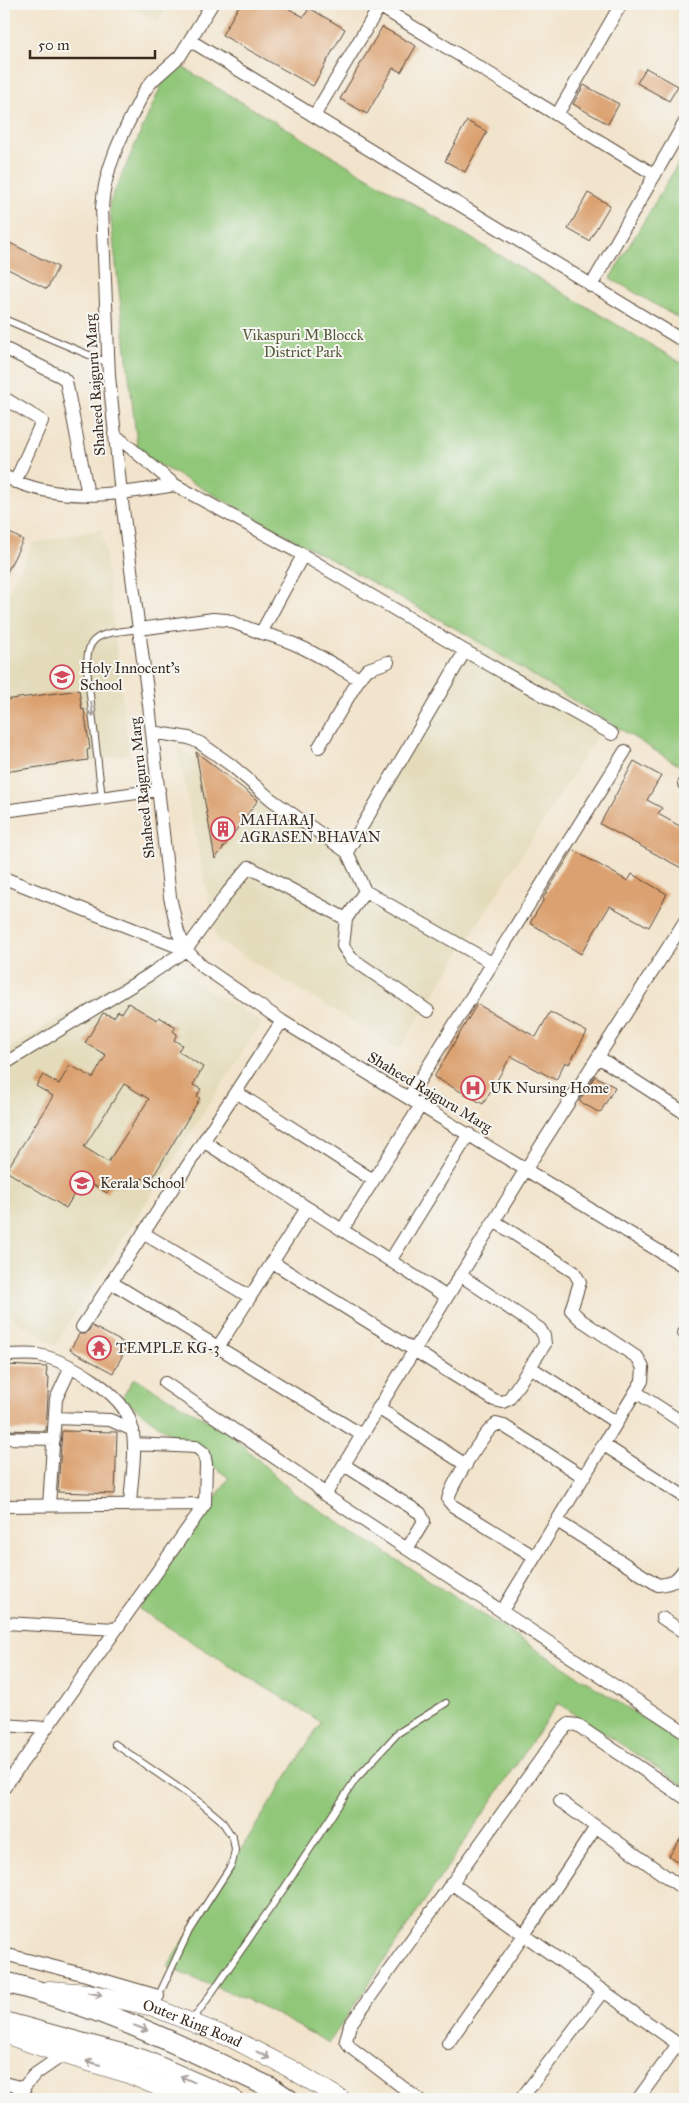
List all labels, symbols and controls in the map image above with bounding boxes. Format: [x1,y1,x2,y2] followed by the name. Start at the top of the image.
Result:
[30,28,155,60] scale bar
[38,36,70,54] text: 50 m
[81,313,109,456] street label: Shaheed Rajguru Marg
[241,326,364,361] park label: Vikaspuri M Blocck District Park
[80,659,180,694] place label: Holy Innocent's School
[49,664,75,690] school or university icon: Holy Innocent's School
[87,701,97,717] one-way arrow
[126,716,158,859] street label: Shaheed Rajguru Marg
[239,811,381,846] place label: MAHARAJ AGRASEN BHAVAN
[210,816,236,842] building icon: MAHARAJ AGRASEN BHAVAN
[365,1048,496,1137] street label: Shaheed Rajguru Marg
[460,1075,486,1101] hospital icon: UK Nursing Home
[490,1079,609,1097] place label: UK Nursing Home
[69,1170,95,1196] school or university icon: Kerala School
[100,1174,186,1192] place label: Kerala School
[86,1335,112,1361] temple icon: TEMPLE KG-3
[116,1339,219,1357] place label: TEMPLE KG-3
[86,1990,102,2000] one-way arrow
[141,1996,245,2051] street label: Outer Ring Road
[133,2024,148,2033] one-way arrow
[256,2050,270,2060] one-way arrow
[85,2058,101,2068] one-way arrow
[180,2074,195,2084] one-way arrow

